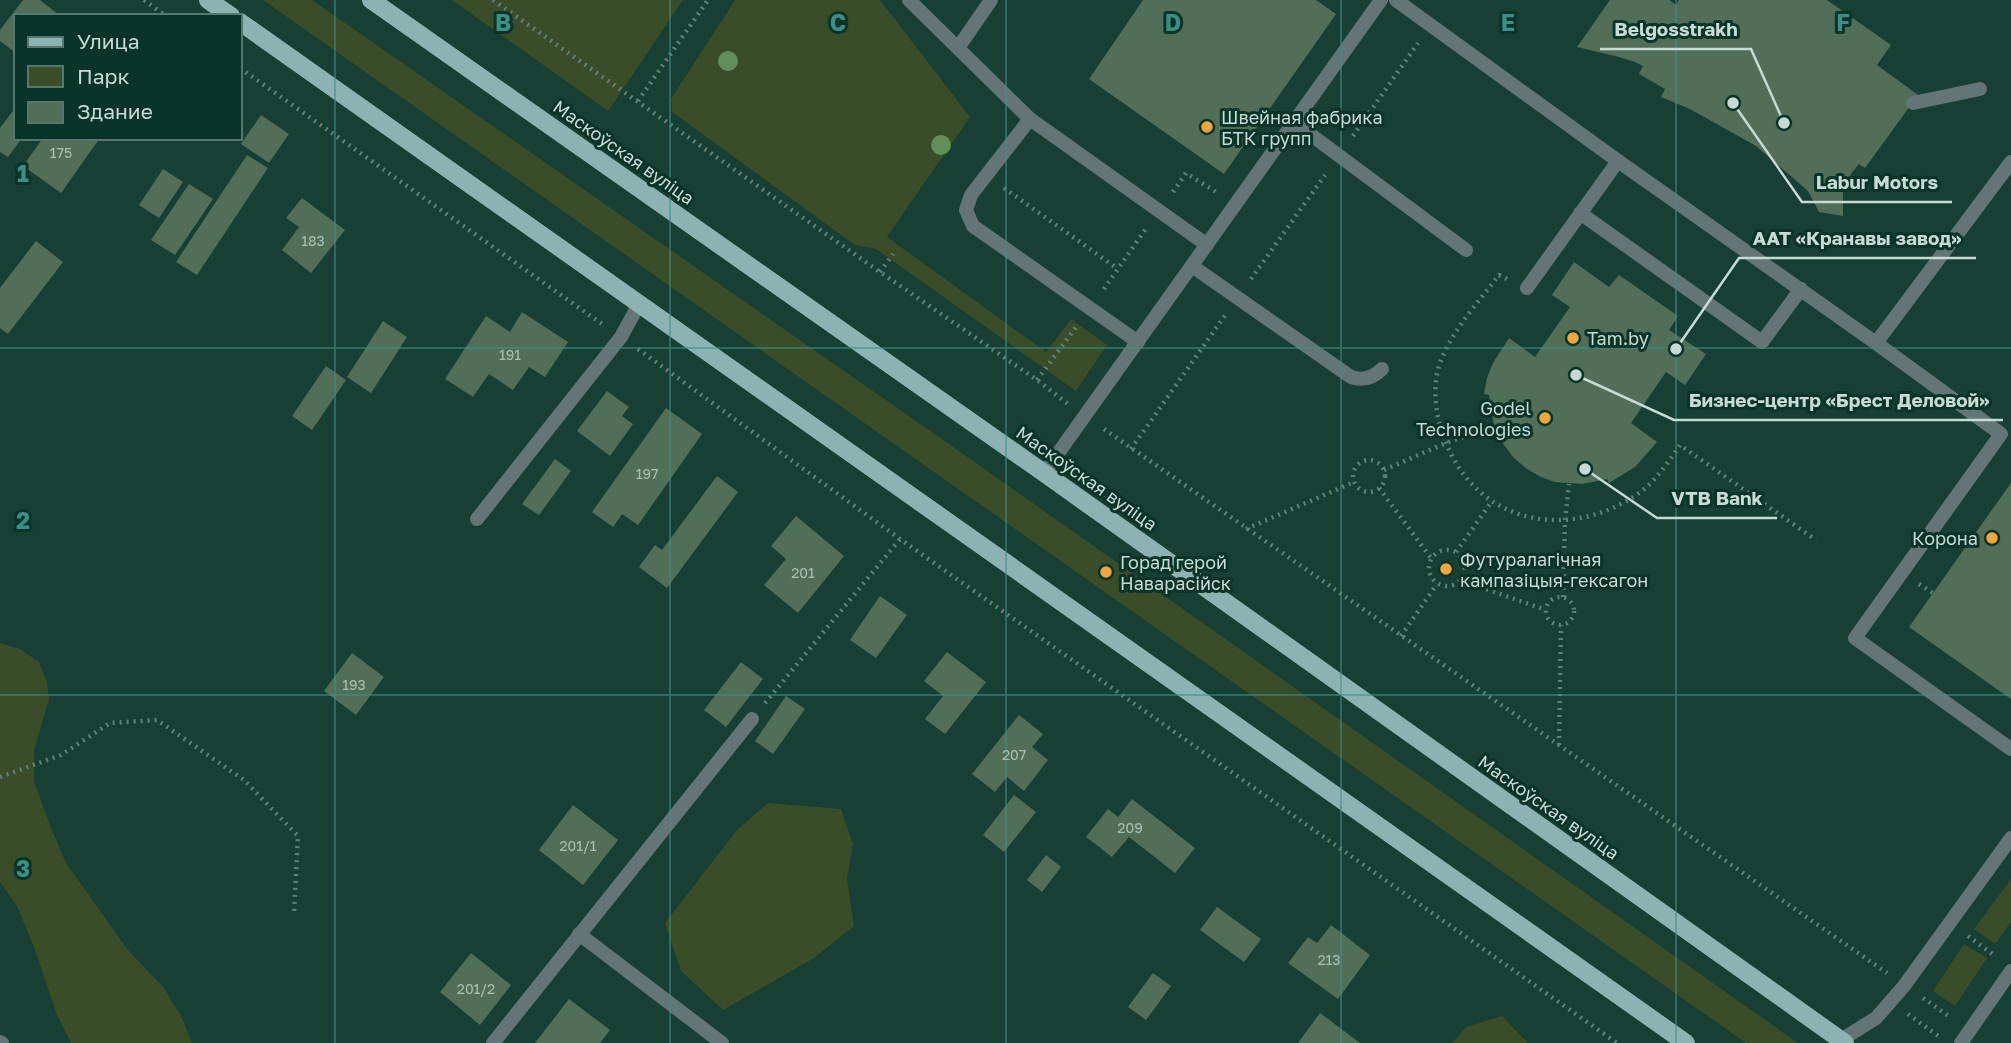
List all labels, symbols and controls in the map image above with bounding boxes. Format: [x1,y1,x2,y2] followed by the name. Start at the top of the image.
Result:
[495,8,511,36] text: B
[830,8,846,36] text: C
[1165,8,1181,36] text: D
[1501,8,1515,36] text: E
[1836,8,1850,36] text: F
[1600,9,1751,49] callout: Belgosstrakh
[14,14,242,140] legend
[1614,17,1738,40] text: Belgosstrakh
[77,28,140,54] text: Улица
[77,63,130,89] text: Парк
[549,95,699,209] street label: Маскоўская вуліца
[77,98,153,124] text: Здание
[1221,106,1383,149] place label: Швейная фабрика БТК групп
[1199,119,1215,135] marker: Швейная фабрика БТК групп
[50,144,72,161] house number: 175
[17,159,29,187] text: 1
[1802,162,1952,202] callout: Labur Motors
[1816,170,1939,193] text: Labur Motors
[1739,218,1976,258] callout: ААТ «Кранавы завод»
[1753,226,1961,249] text: ААТ «Кранавы завод»
[301,232,325,249] house number: 183
[1587,327,1649,349] place label: Tam.by
[1565,330,1581,346] marker: Tam.by
[499,346,521,363] house number: 191
[1674,380,2003,420] callout: Бизнес-центр «Брест Деловой»
[1689,388,1989,411] text: Бизнес-центр «Брест Деловой»
[1416,397,1531,440] place label: Godel Technologies
[1537,410,1553,426] marker: Godel Technologies
[1012,421,1162,535] street label: Маскоўская вуліца
[636,465,658,482] house number: 197
[1657,478,1777,518] callout: VTB Bank
[1671,486,1763,509] text: VTB Bank
[16,506,30,534] text: 2
[1912,527,1978,549] place label: Корона
[1984,530,2000,546] marker: Корона
[1460,548,1648,591] place label: Футуралагічная кампазіцыя-гексагон
[1120,551,1231,594] place label: Горад герой Наварасійск
[1438,561,1454,577] marker: Футуралагічная кампазіцыя-гексагон
[791,564,815,581] house number: 201
[1098,564,1114,580] marker: Горад герой Наварасійск
[342,676,366,693] house number: 193
[1002,746,1026,763] house number: 207
[1474,750,1624,864] street label: Маскоўская вуліца
[1117,819,1143,836] house number: 209
[559,837,597,854] house number: 201/1
[16,854,30,882] text: 3
[1317,951,1341,968] house number: 213
[457,980,495,997] house number: 201/2

